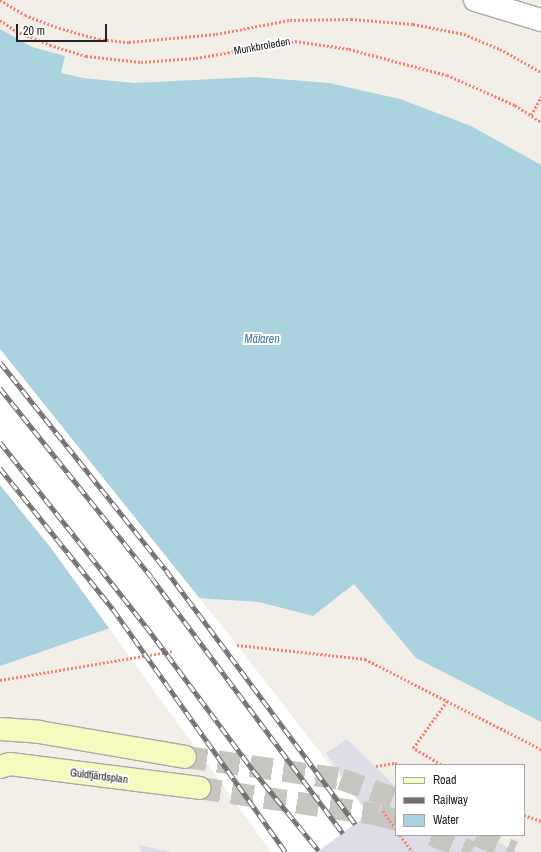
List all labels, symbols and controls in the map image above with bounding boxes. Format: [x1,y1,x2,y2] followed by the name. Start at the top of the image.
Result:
[18,16,109,42] scale bar
[23,23,45,39] text: 20 m
[233,35,291,57] street label: Munkbroleden
[244,333,280,347] water label: Mälaren
[395,764,525,836] legend
[69,766,129,786] street label: Guldfjärdsplan
[433,772,457,788] text: Road
[433,792,468,808] text: Railway
[433,812,459,828] text: Water

